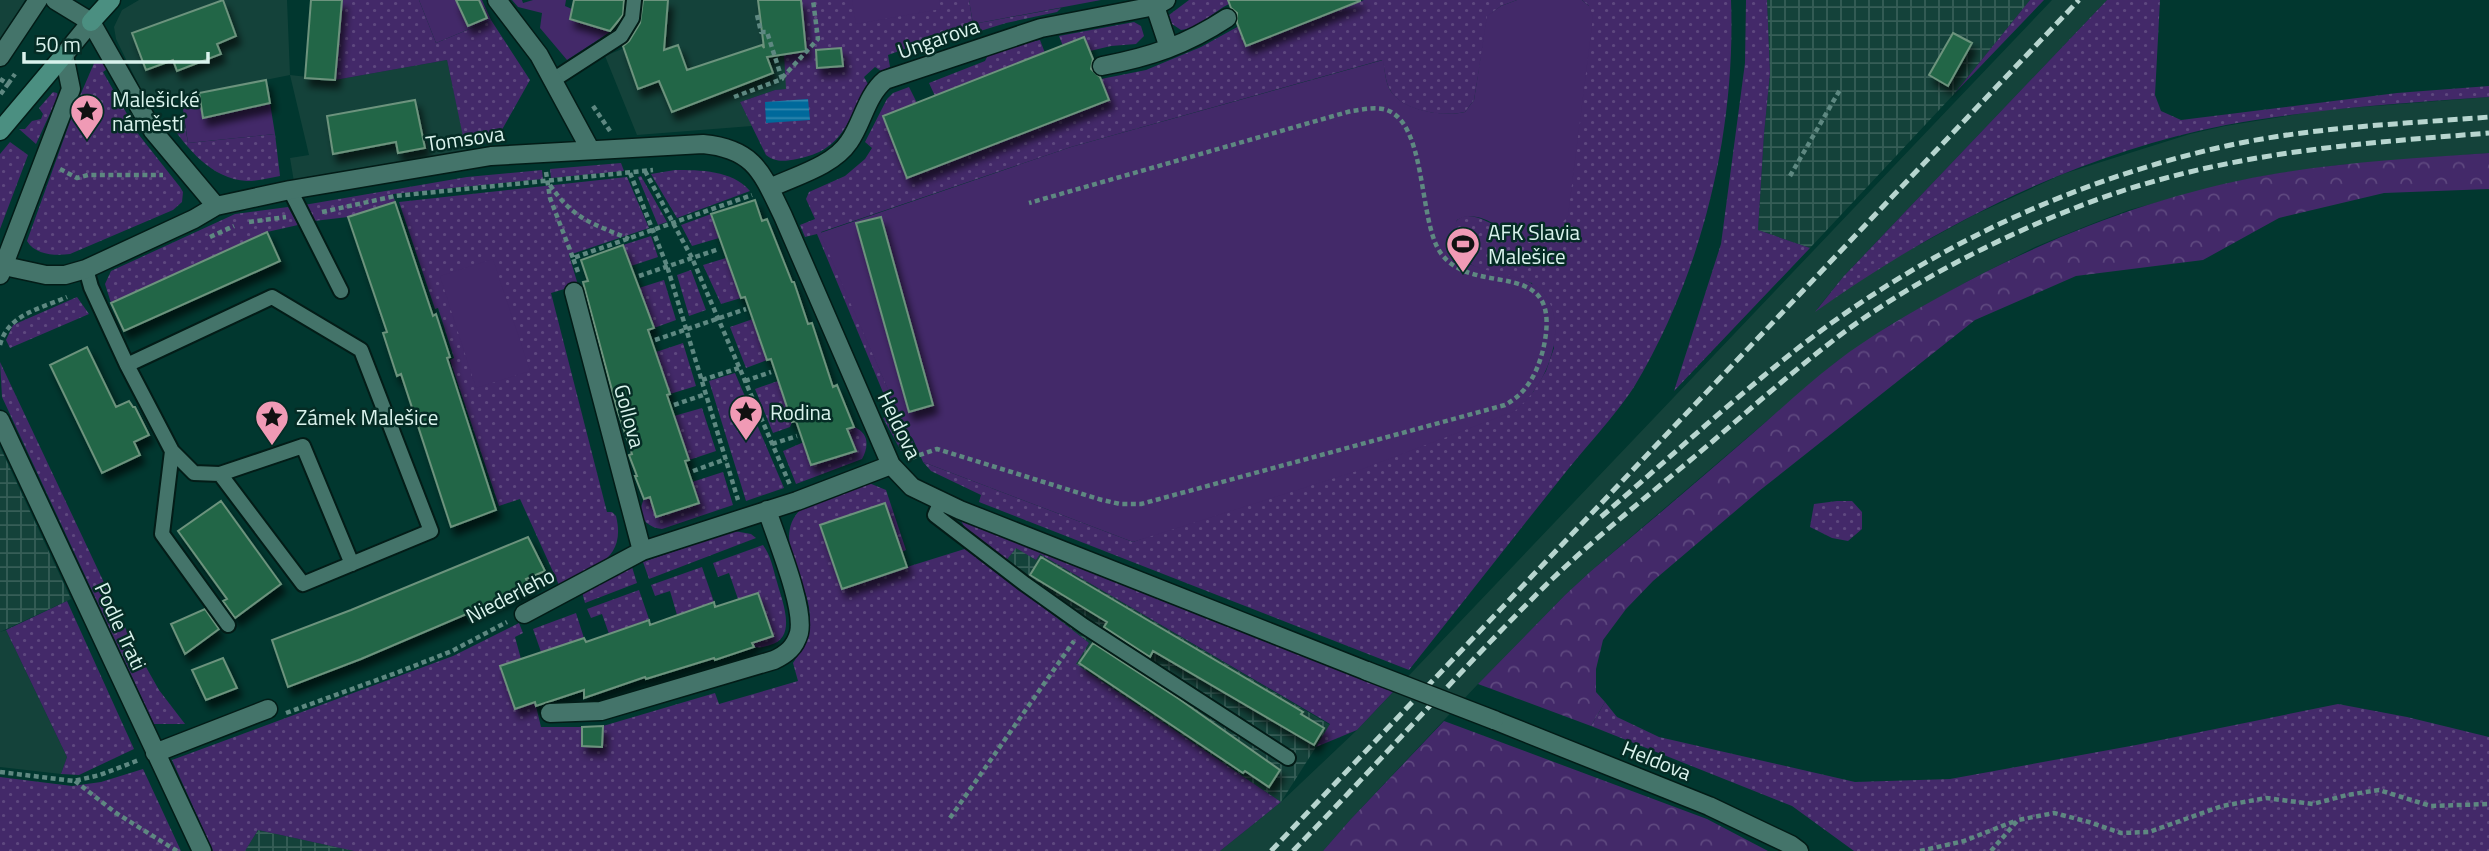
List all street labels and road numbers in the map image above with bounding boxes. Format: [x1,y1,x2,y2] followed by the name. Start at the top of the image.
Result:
[893,9,984,67] street label: Ungarova
[424,117,507,159] street label: Tomsova
[606,380,654,452] street label: Gollova
[870,386,930,465] street label: Heldova
[460,559,560,631] street label: Niederleho
[87,577,155,675] street label: Podle Trati
[1618,732,1697,788] street label: Heldova

